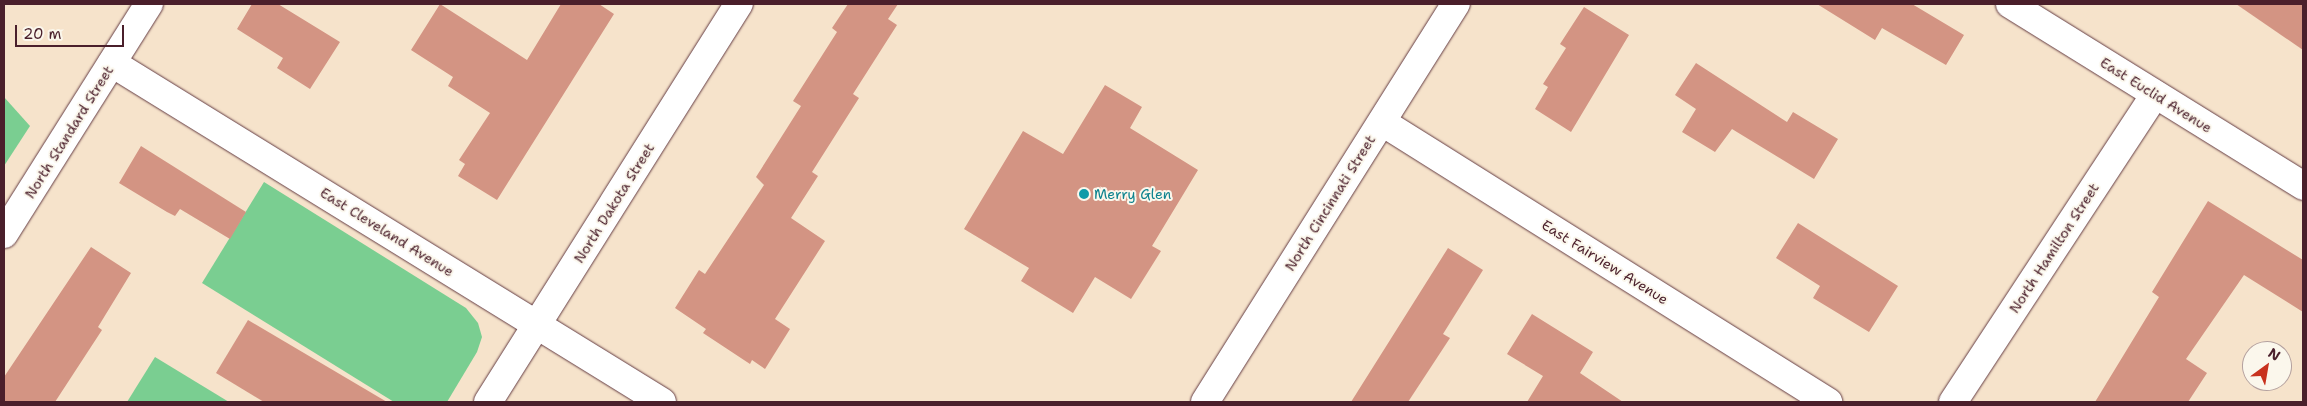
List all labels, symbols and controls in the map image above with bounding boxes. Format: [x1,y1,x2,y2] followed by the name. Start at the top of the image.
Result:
[18,15,126,47] scale bar
[23,24,62,44] text: 20 m
[2097,54,2215,136] street label: East Euclid Avenue
[21,63,117,201] street label: North Standard Street
[1281,132,1379,274] street label: North Cincinnati Street
[570,140,658,266] street label: North Dakota Street
[2006,180,2102,316] street label: North Hamilton Street
[317,184,457,280] street label: East Cleveland Avenue
[1094,186,1171,202] place label: Merry Glen
[1078,188,1090,200] marker: Merry Glen
[1539,216,1671,308] street label: East Fairview Avenue
[2242,341,2292,391] north arrow
[2265,344,2284,365] text: N

